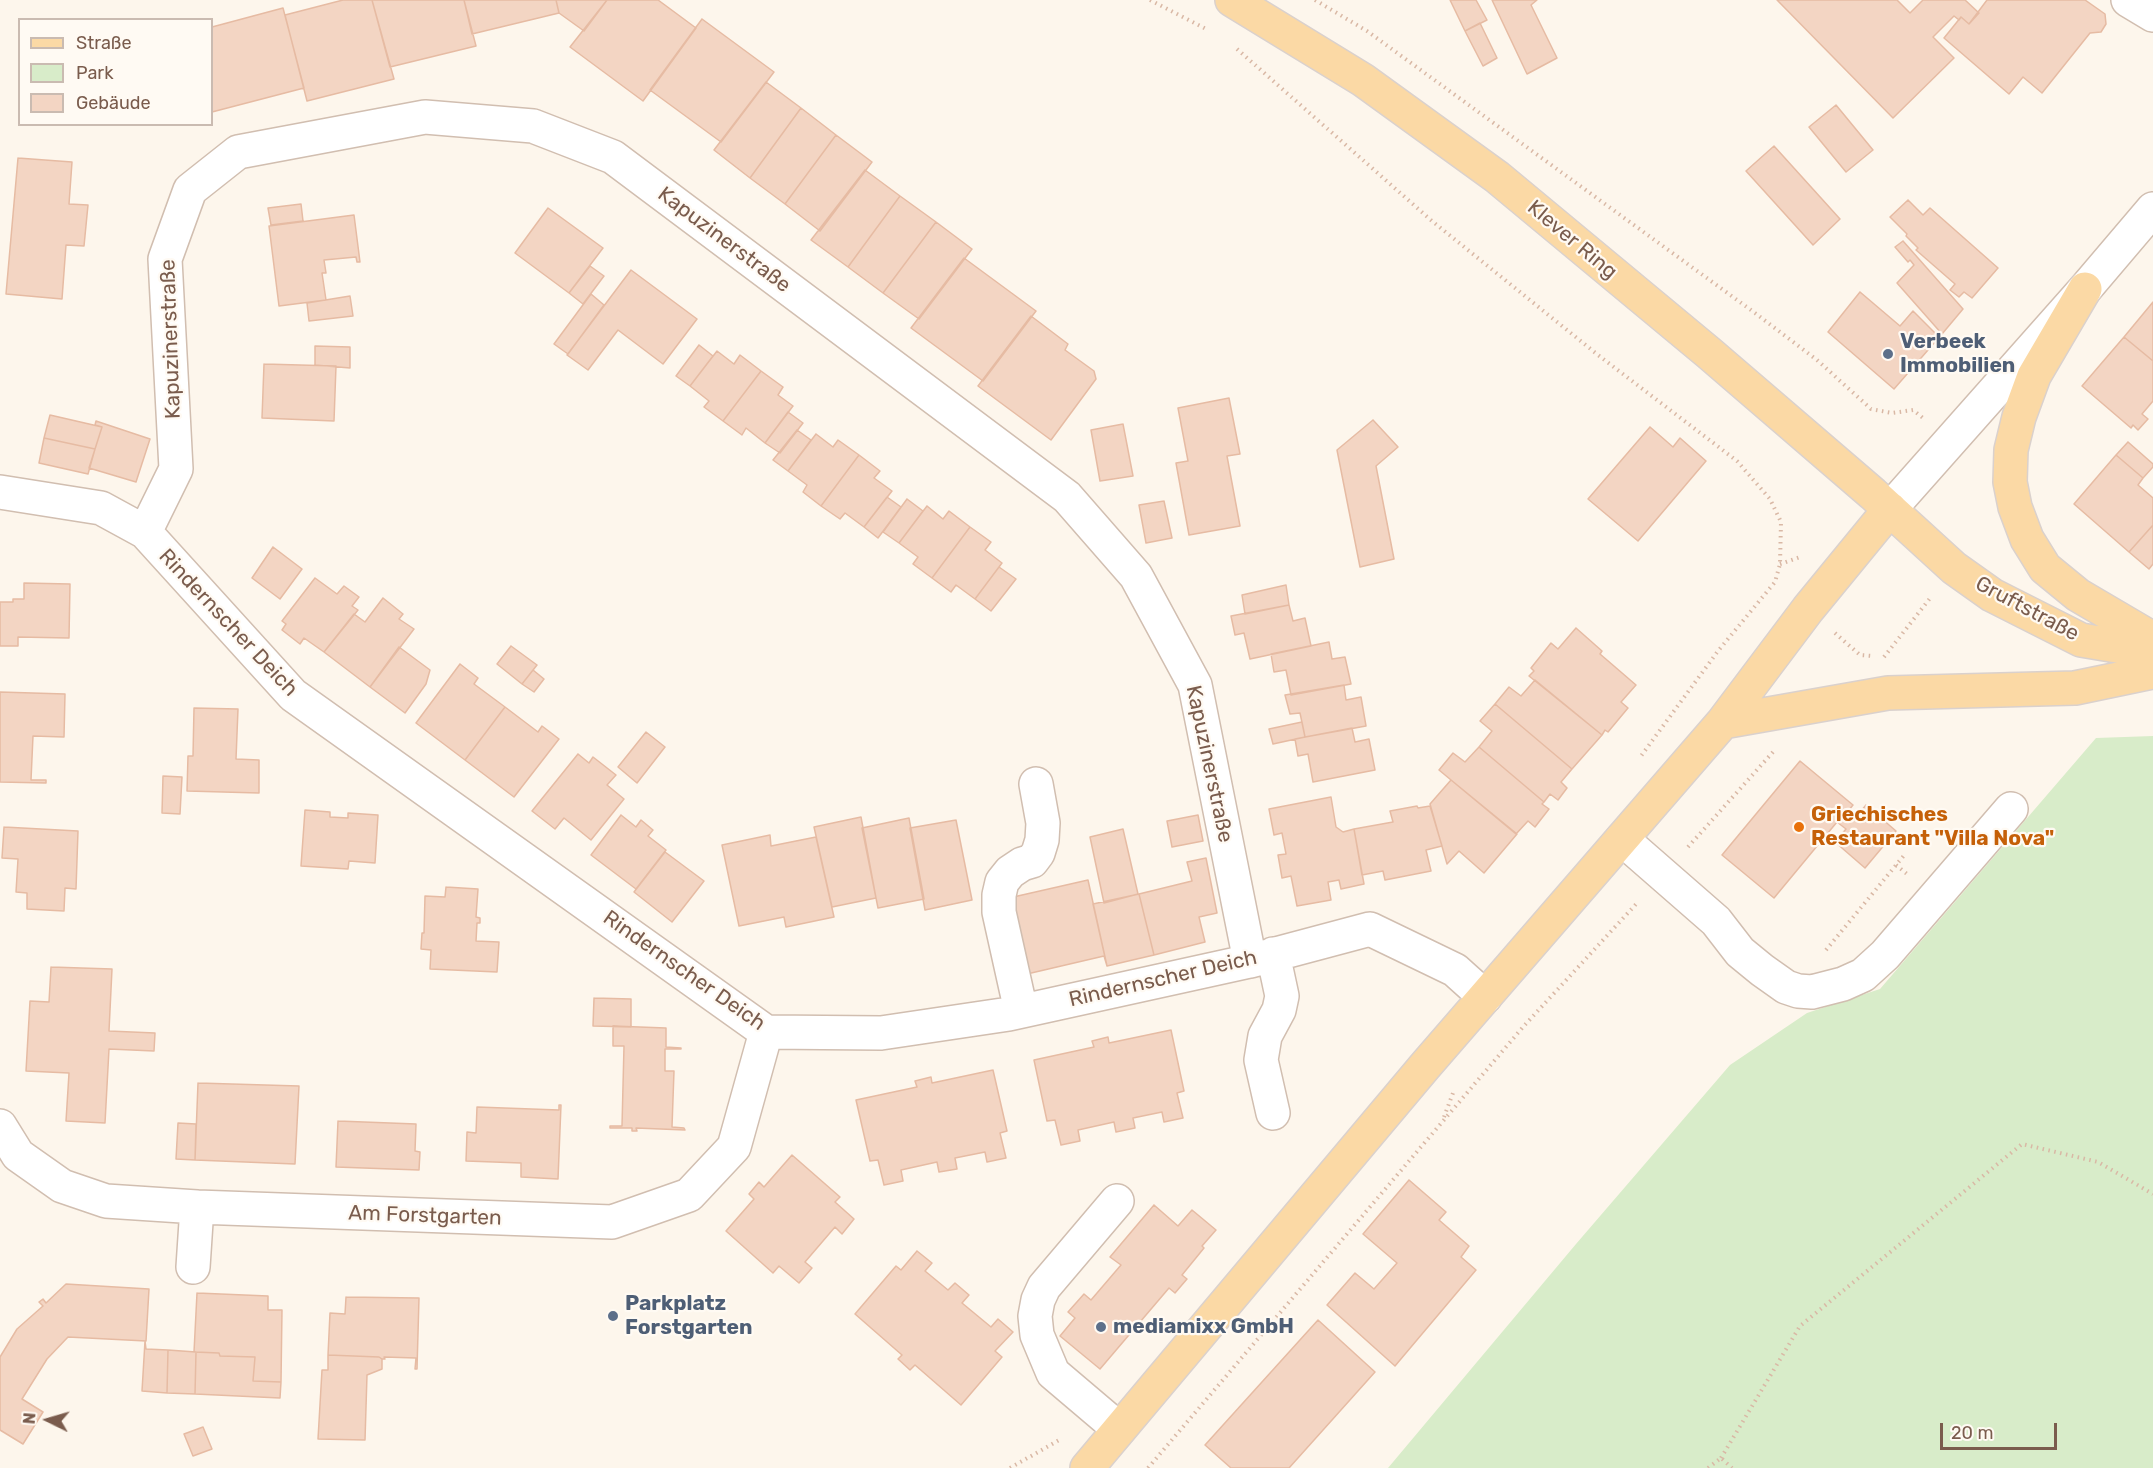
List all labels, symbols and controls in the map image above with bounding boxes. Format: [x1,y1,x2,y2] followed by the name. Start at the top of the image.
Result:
[18,18,213,126] legend
[76,32,132,54] text: Straße
[76,62,113,84] text: Park
[76,92,151,114] text: Gebäude
[653,182,795,298] street label: Kapuzinerstraße
[1522,195,1622,285] street label: Klever Ring
[156,259,186,419] street label: Kapuzinerstraße
[1900,329,2015,379] place label: Verbeek Immobilien
[1881,347,1895,361] marker: Verbeek Immobilien
[153,544,303,702] street label: Rindernscher Deich
[1971,571,2083,647] street label: Gruftstraße
[1180,683,1238,845] street label: Kapuzinerstraße
[1811,802,2054,852] place label: Griechisches Restaurant "Villa Nova"
[1792,820,1806,834] marker: Griechisches Restaurant "Villa Nova"
[598,906,770,1036] street label: Rindernscher Deich
[1067,945,1259,1013] street label: Rindernscher Deich
[348,1201,502,1231] street label: Am Forstgarten
[625,1291,753,1341] place label: Parkplatz Forstgarten
[606,1309,620,1323] marker: Parkplatz Forstgarten
[1113,1314,1294,1340] place label: mediamixx GmbH
[1094,1320,1108,1334] marker: mediamixx GmbH
[18,1390,78,1450] north arrow
[1943,1411,2060,1449] scale bar
[20,1412,40,1425] text: N
[1951,1422,1993,1444] text: 20 m

